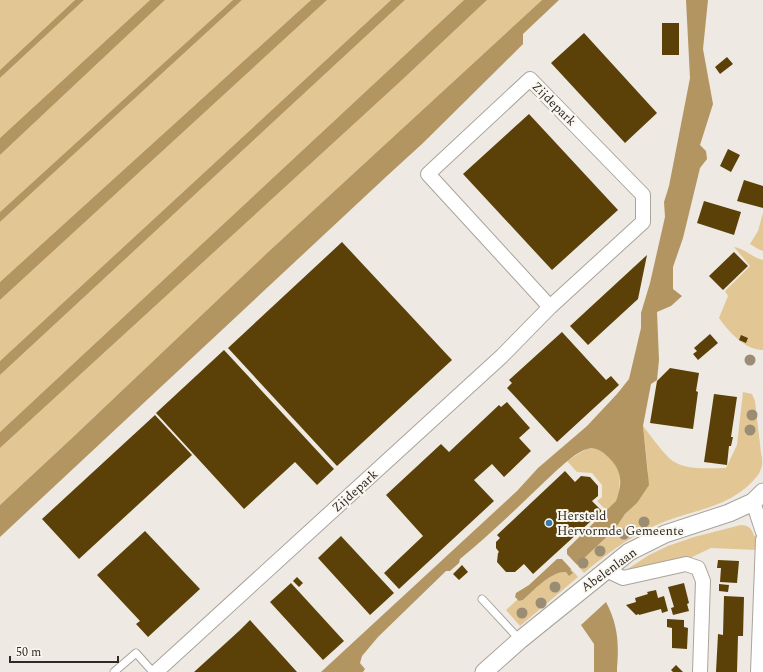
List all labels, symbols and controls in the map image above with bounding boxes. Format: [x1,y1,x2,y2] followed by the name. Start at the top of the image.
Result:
[527,77,581,131] street label: Zijdepark
[327,465,383,517] street label: Zijdepark
[557,506,684,541] place label: Hersteld Hervormde Gemeente
[544,518,554,528] marker: Hersteld Hervormde Gemeente
[577,543,641,597] street label: Abelenlaan
[10,638,118,664] scale bar
[16,643,41,662] text: 50 m

